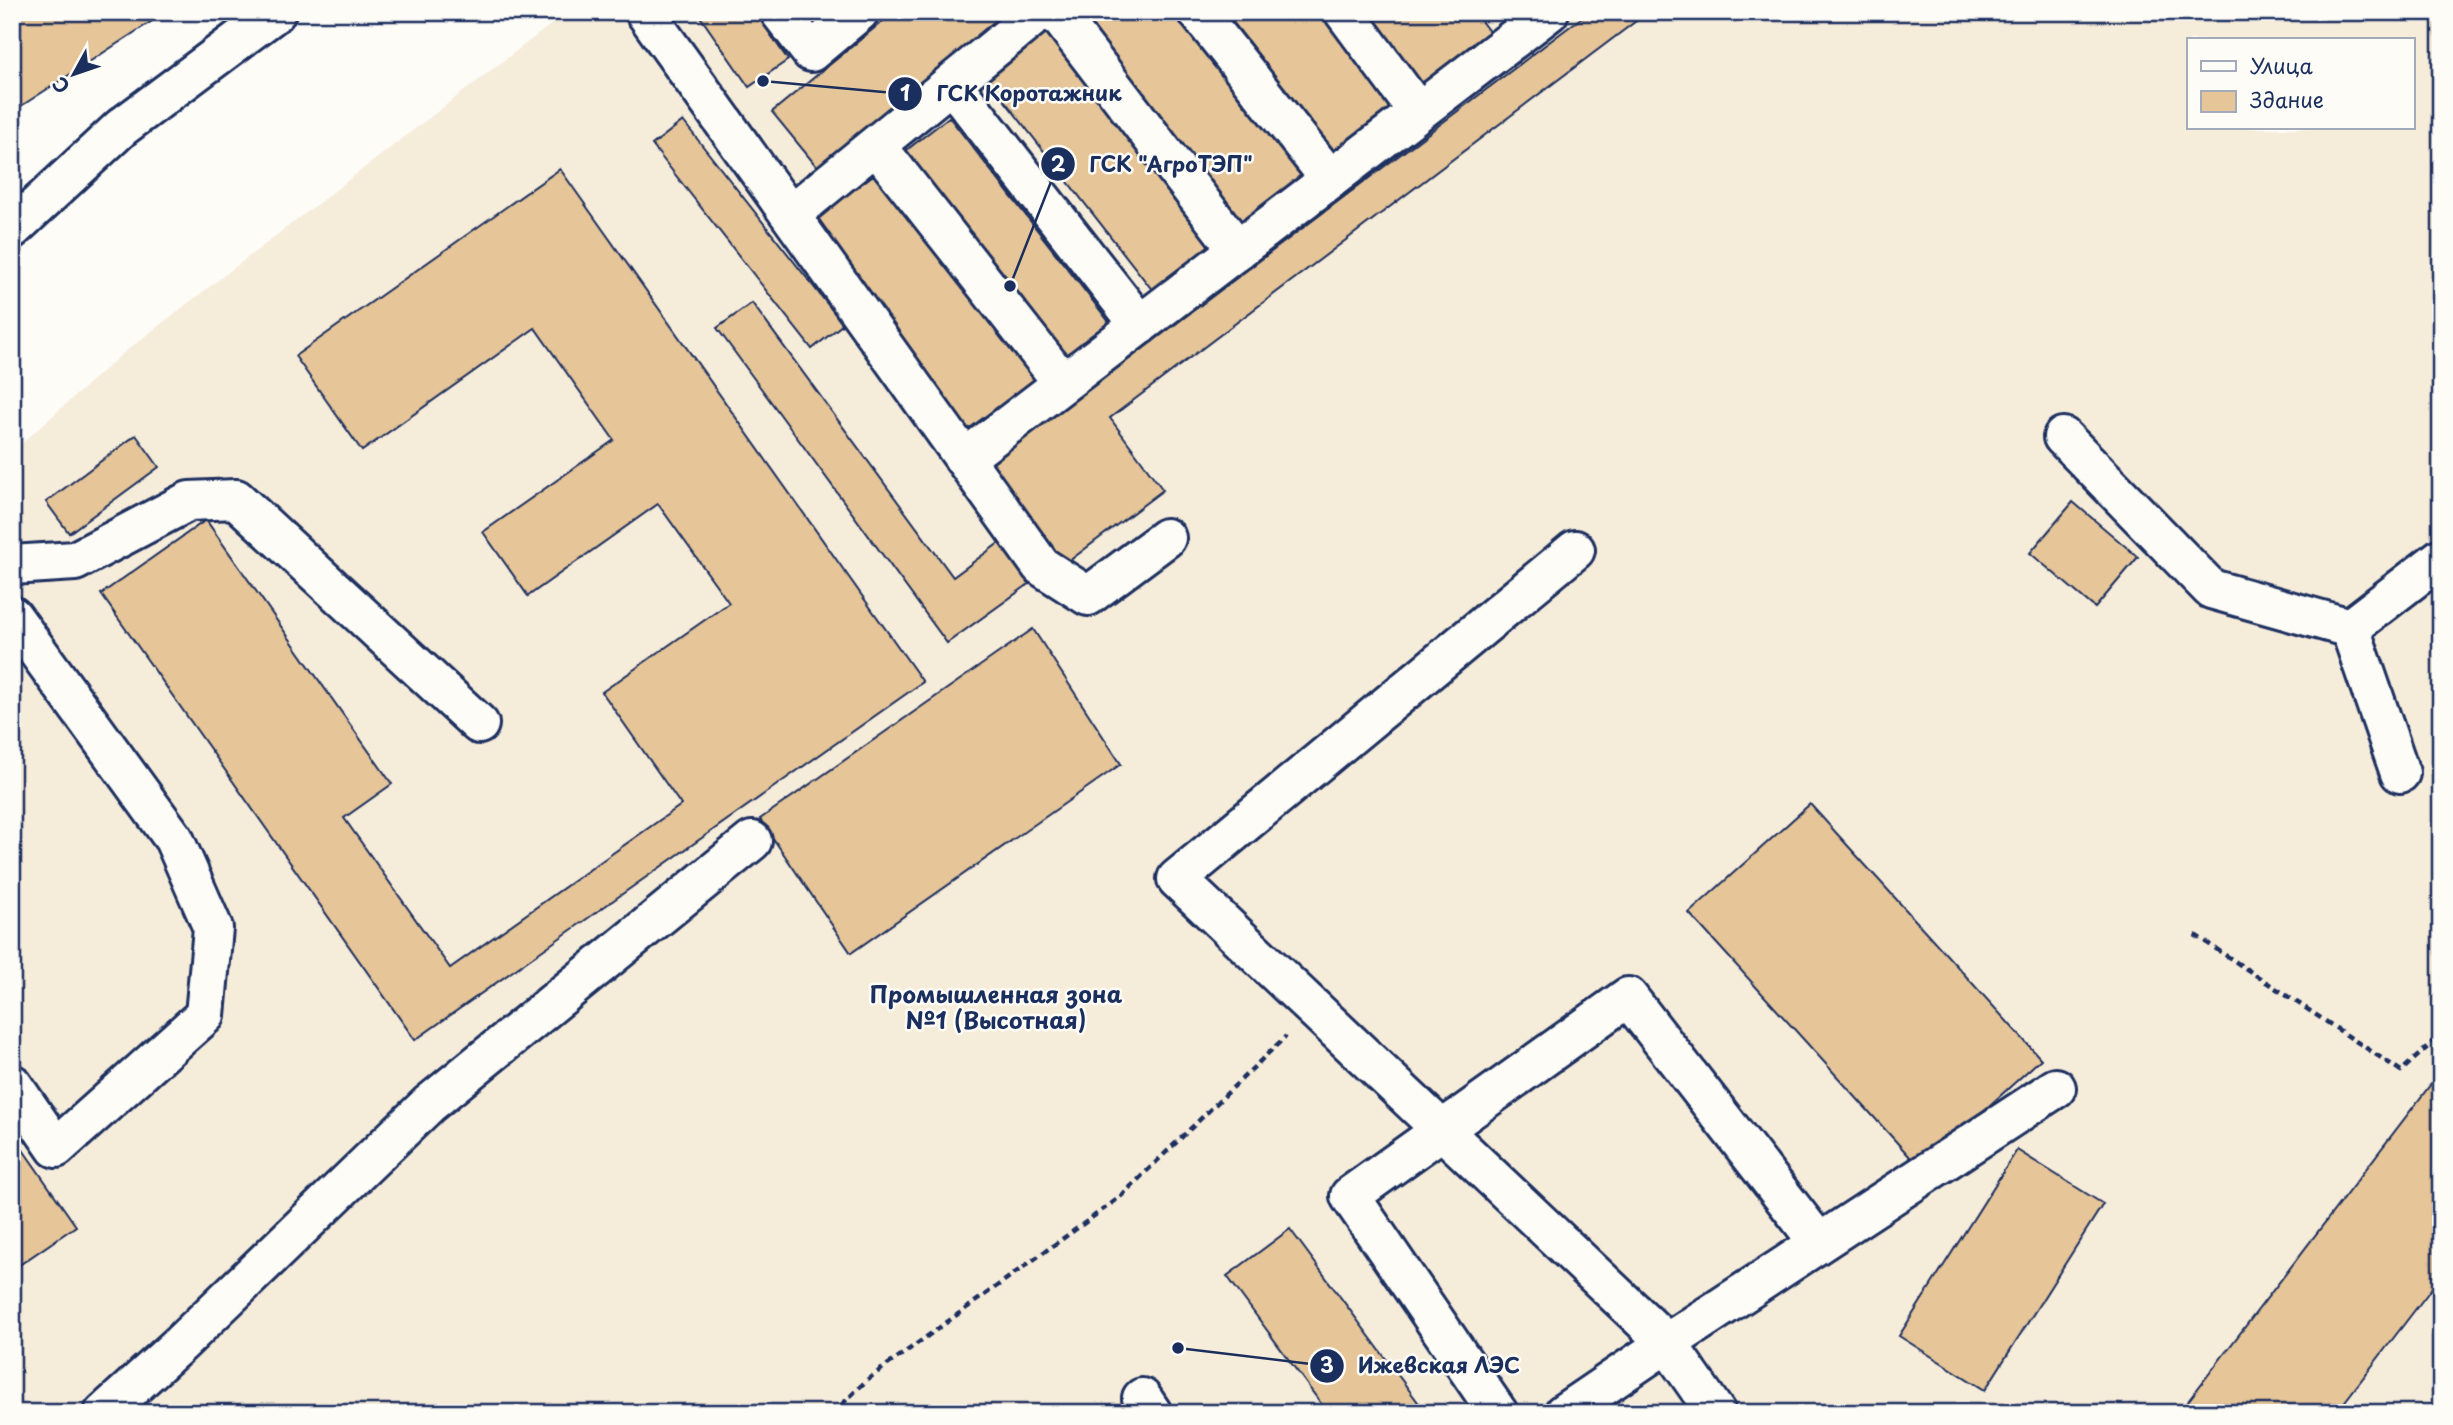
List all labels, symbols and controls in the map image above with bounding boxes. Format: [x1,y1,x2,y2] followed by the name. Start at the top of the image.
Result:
[38,38,108,108] north arrow
[2187,38,2414,130] legend
[2250,49,2313,81] text: Улица
[45,71,76,100] text: С
[887,73,1137,115] callout: ГСК Коротажник
[900,76,910,108] text: 1
[936,76,1122,108] text: ГСК Коротажник
[2250,83,2324,115] text: Здание
[1040,143,1267,185] callout: ГСК "АгроТЭП"
[1051,147,1066,179] text: 2
[1089,147,1253,179] text: ГСК "АгроТЭП"
[870,976,1123,1037] district label: Промышленная зона №1 (Высотная)
[1309,1345,1535,1387] callout: Ижевская ЛЭС
[1320,1348,1334,1380] text: 3
[1358,1348,1520,1380] text: Ижевская ЛЭС

